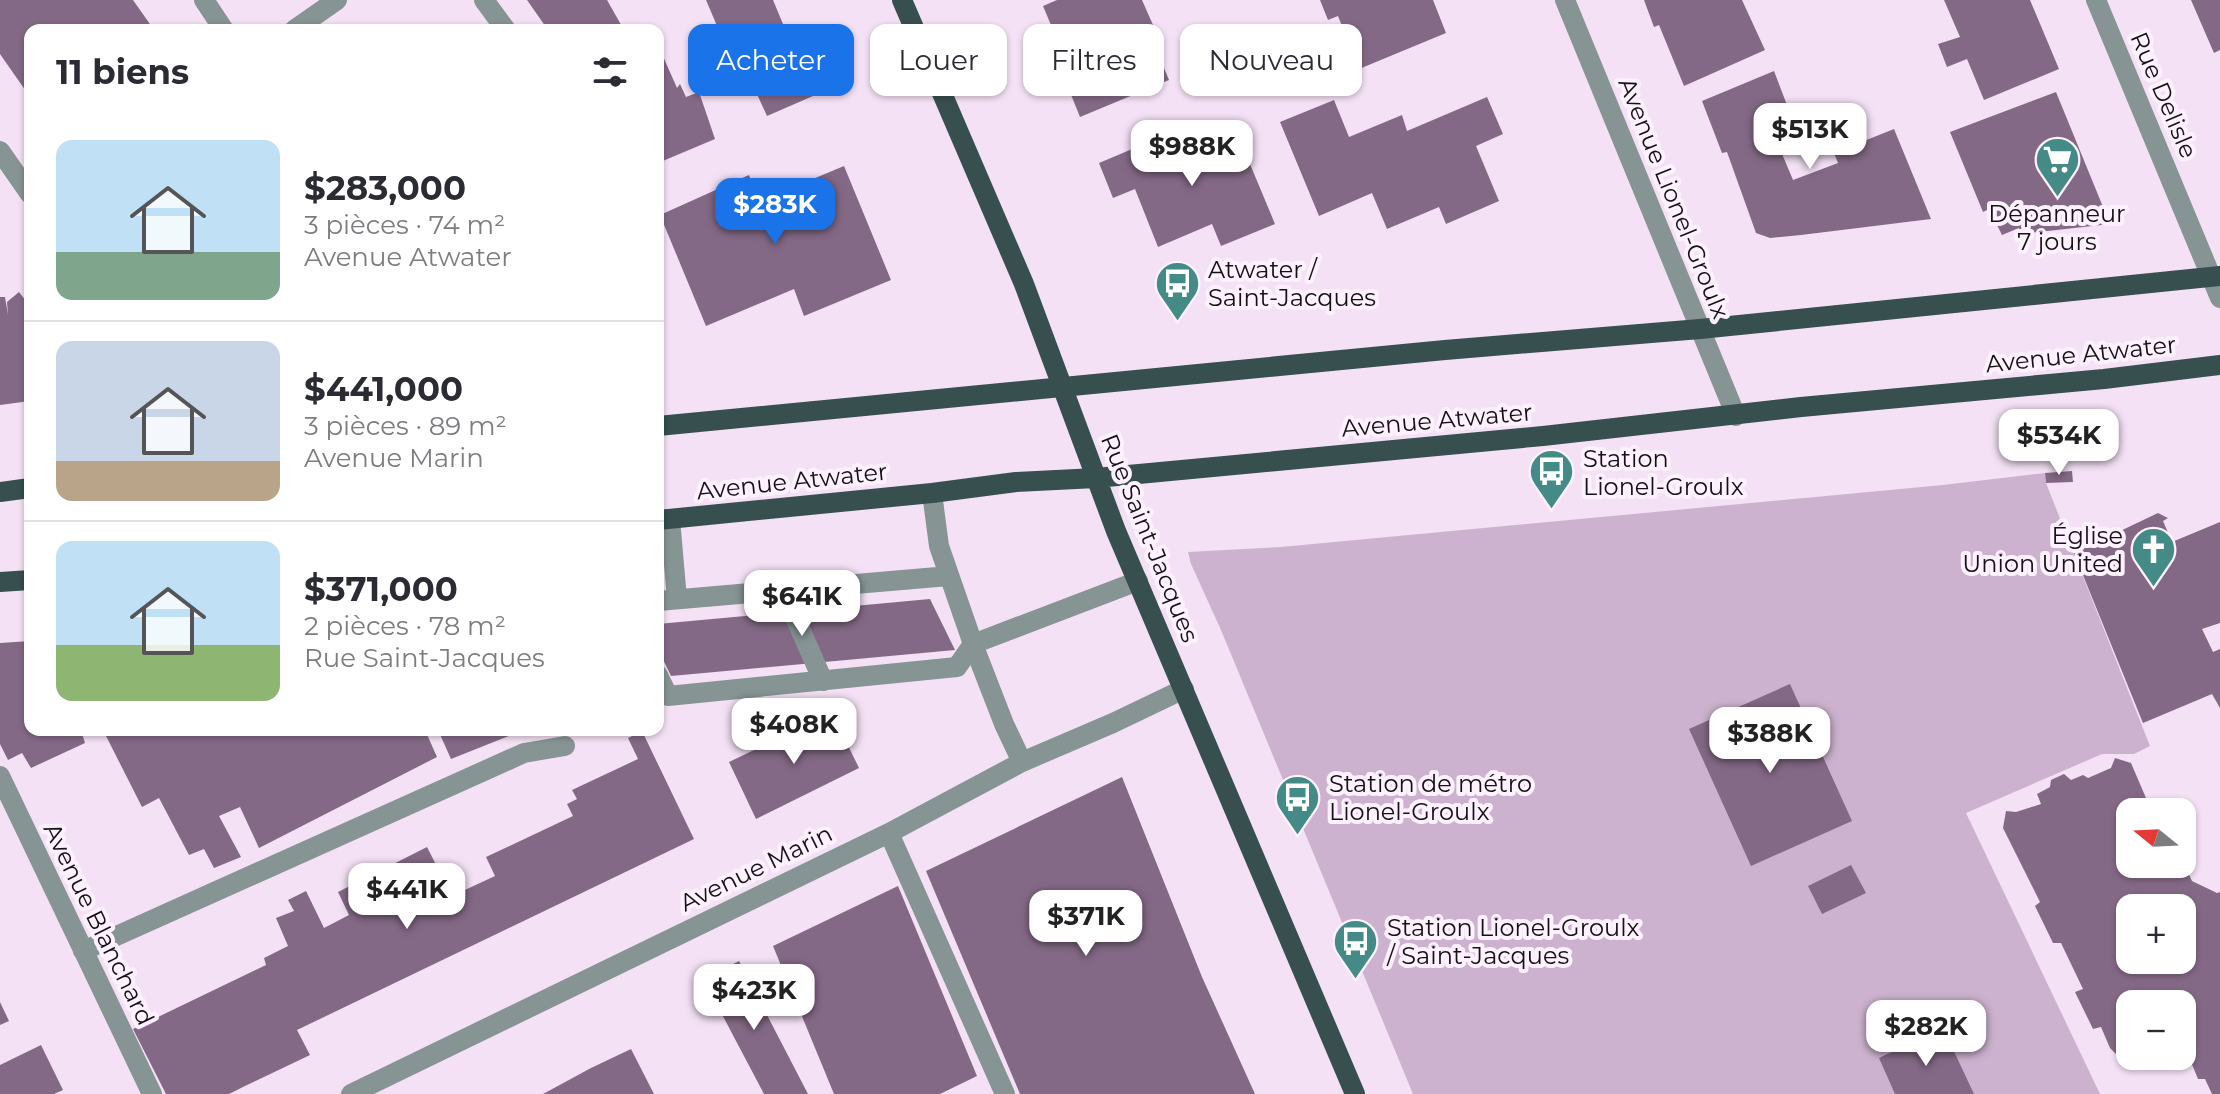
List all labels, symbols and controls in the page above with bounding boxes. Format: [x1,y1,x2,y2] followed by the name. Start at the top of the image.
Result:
[688,24,854,96] chip: Acheter
[870,24,1007,96] chip: Louer
[1023,24,1164,96] chip: Filtres
[1180,24,1362,96] chip: Nouveau
[2124,28,2204,162] street label: Rue Delisle
[588,50,632,94] icon: filters
[56,51,189,93] text: 11 biens
[1612,73,1736,323] street label: Avenue Lionel-Groulx
[1754,103,1866,171] pin: $513K
[1772,113,1848,145] text: $513K
[1136,120,1248,188] pin: $988K
[1149,130,1235,162] text: $988K
[2033,135,2081,198] supermarket icon: Dépanneur 7 jours
[304,167,466,209] text: $283,000
[120,172,216,268] icon: home
[719,178,831,246] pin: $283K
[733,188,817,220] text: $283K
[1988,199,2126,256] place label: Dépanneur 7 jours
[304,209,505,241] text: 3 pièces · 74 m²
[304,241,512,273] text: Avenue Atwater
[1208,255,1376,312] place label: Atwater / Saint-Jacques
[1153,259,1201,322] bus stop icon: Atwater / Saint-Jacques
[1984,330,2178,378] street label: Avenue Atwater
[304,368,463,410] text: $441,000
[120,373,216,469] icon: home
[1340,397,1534,443] street label: Avenue Atwater
[2003,409,2115,477] pin: $534K
[304,410,507,442] text: 3 pièces · 89 m²
[2017,419,2101,451] text: $534K
[1095,430,1205,646] street label: Rue Saint-Jacques
[304,442,484,474] text: Avenue Marin
[1583,444,1744,501] place label: Station Lionel-Groulx
[1528,448,1576,511] bus stop icon: Station Lionel-Groulx
[695,457,889,505] street label: Avenue Atwater
[1962,521,2123,578] place label: Église Union United
[2130,525,2178,588] church icon: Église Union United
[304,568,458,610] text: $371,000
[746,570,858,638] pin: $641K
[120,573,216,669] icon: home
[762,580,842,612] text: $641K
[304,610,506,642] text: 2 pièces · 78 m²
[304,642,545,674] text: Rue Saint-Jacques
[738,698,850,766] pin: $408K
[1714,707,1826,775] pin: $388K
[750,708,838,740] text: $408K
[1727,717,1813,749] text: $388K
[1329,769,1532,826] place label: Station de métro Lionel-Groulx
[1274,773,1322,836] bus stop icon: Station de métro Lionel-Groulx
[2116,798,2196,878] north arrow
[2116,798,2196,1070] map controls
[38,818,160,1030] street label: Avenue Blanchard
[675,819,837,917] street label: Avenue Marin
[351,863,463,931] pin: $441K
[366,873,448,905] text: $441K
[1030,890,1142,958] pin: $371K
[2116,894,2196,974] button: +
[1047,900,1125,932] text: $371K
[1386,913,1640,970] place label: Station Lionel-Groulx / Saint-Jacques
[1332,917,1380,980] bus stop icon: Station Lionel-Groulx / Saint-Jacques
[698,964,810,1032] pin: $423K
[712,974,796,1006] text: $423K
[2116,990,2196,1070] button: −
[1870,1000,1982,1068] pin: $282K
[1884,1010,1968,1042] text: $282K

